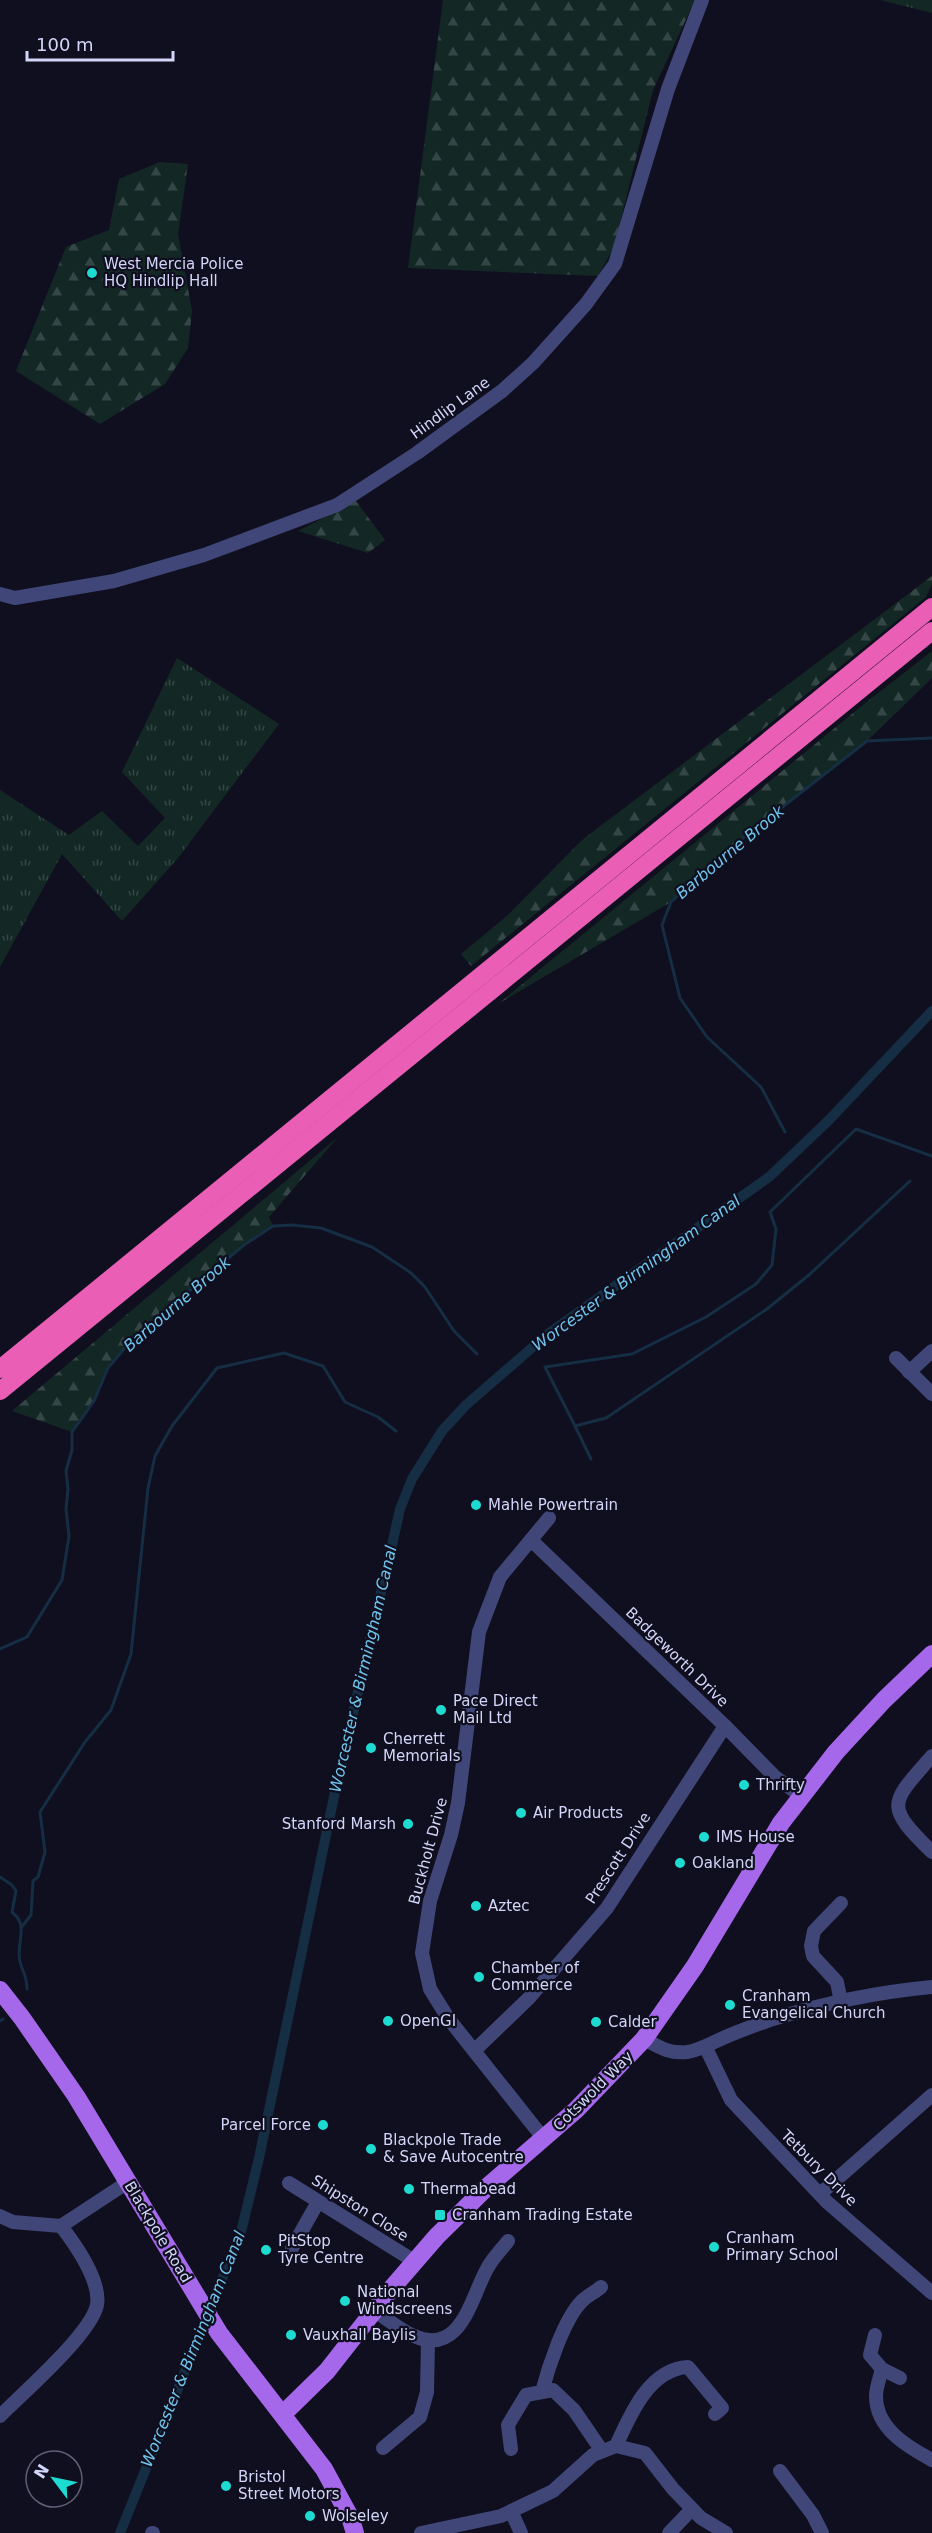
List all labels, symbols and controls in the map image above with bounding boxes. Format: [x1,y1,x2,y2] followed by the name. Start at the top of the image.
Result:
[27,24,172,62] scale bar
[36,34,94,55] text: 100 m
[104,255,244,290] place label: West Mercia Police HQ Hindlip Hall
[85,266,99,280] marker: West Mercia Police HQ Hindlip Hall
[407,373,493,443] street label: Hindlip Lane
[672,801,789,903] water label: Barbourne Brook
[528,1191,744,1355] water label: Worcester & Birmingham Canal
[120,1252,235,1356] water label: Barbourne Brook
[488,1496,618,1514] place label: Mahle Powertrain
[469,1498,483,1512] marker: Mahle Powertrain
[325,1543,401,1794] water label: Worcester & Birmingham Canal
[622,1603,732,1711] street label: Badgeworth Drive
[453,1692,538,1727] place label: Pace Direct Mail Ltd
[434,1703,448,1717] marker: Pace Direct Mail Ltd
[383,1730,461,1765] place label: Cherrett Memorials
[364,1741,378,1755] marker: Cherrett Memorials
[755,1776,805,1794] place label: Thrifty
[737,1778,751,1792] marker: Thrifty
[405,1795,451,1907] street label: Buckholt Drive
[533,1804,623,1822] place label: Air Products
[514,1806,528,1820] marker: Air Products
[582,1809,654,1907] street label: Prescott Drive
[282,1815,396,1833] place label: Stanford Marsh
[401,1817,415,1831] marker: Stanford Marsh
[716,1828,795,1846] place label: IMS House
[697,1830,711,1844] marker: IMS House
[692,1854,754,1872] place label: Oakland
[673,1856,687,1870] marker: Oakland
[488,1897,530,1915] place label: Aztec
[469,1899,483,1913] marker: Aztec
[491,1959,580,1994] place label: Chamber of Commerce
[472,1970,486,1984] marker: Chamber of Commerce
[742,1987,886,2022] place label: Cranham Evangelical Church
[723,1998,737,2012] marker: Cranham Evangelical Church
[400,2012,456,2030] place label: OpenGI
[608,2013,658,2031] place label: Calder
[381,2014,395,2028] marker: OpenGI
[589,2015,603,2029] marker: Calder
[549,2047,637,2135] street label: Cotswold Way
[221,2116,311,2134] place label: Parcel Force
[316,2118,330,2132] marker: Parcel Force
[776,2125,861,2210] street label: Tetbury Drive
[383,2131,524,2166] place label: Blackpole Trade & Save Autocentre
[364,2142,378,2156] marker: Blackpole Trade & Save Autocentre
[308,2171,412,2245] street label: Shipston Close
[121,2178,195,2286] street label: Blackpole Road
[420,2180,516,2198] place label: Thermabead
[402,2182,416,2196] marker: Thermabead
[452,2206,633,2224] place label: Cranham Trading Estate
[433,2208,447,2222] marker: Cranham Trading Estate
[137,2228,249,2470] water label: Worcester & Birmingham Canal
[726,2229,839,2264] place label: Cranham Primary School
[277,2232,364,2267] place label: PitStop Tyre Centre
[707,2240,721,2254] marker: Cranham Primary School
[259,2243,273,2257] marker: PitStop Tyre Centre
[357,2283,453,2318] place label: National Windscreens
[338,2294,352,2308] marker: National Windscreens
[303,2326,416,2344] place label: Vauxhall Baylis
[284,2328,298,2342] marker: Vauxhall Baylis
[24,2449,84,2509] north arrow
[30,2461,53,2482] text: N
[238,2468,340,2503] place label: Bristol Street Motors
[219,2479,233,2493] marker: Bristol Street Motors
[322,2507,389,2525] place label: Wolseley
[303,2509,317,2523] marker: Wolseley

